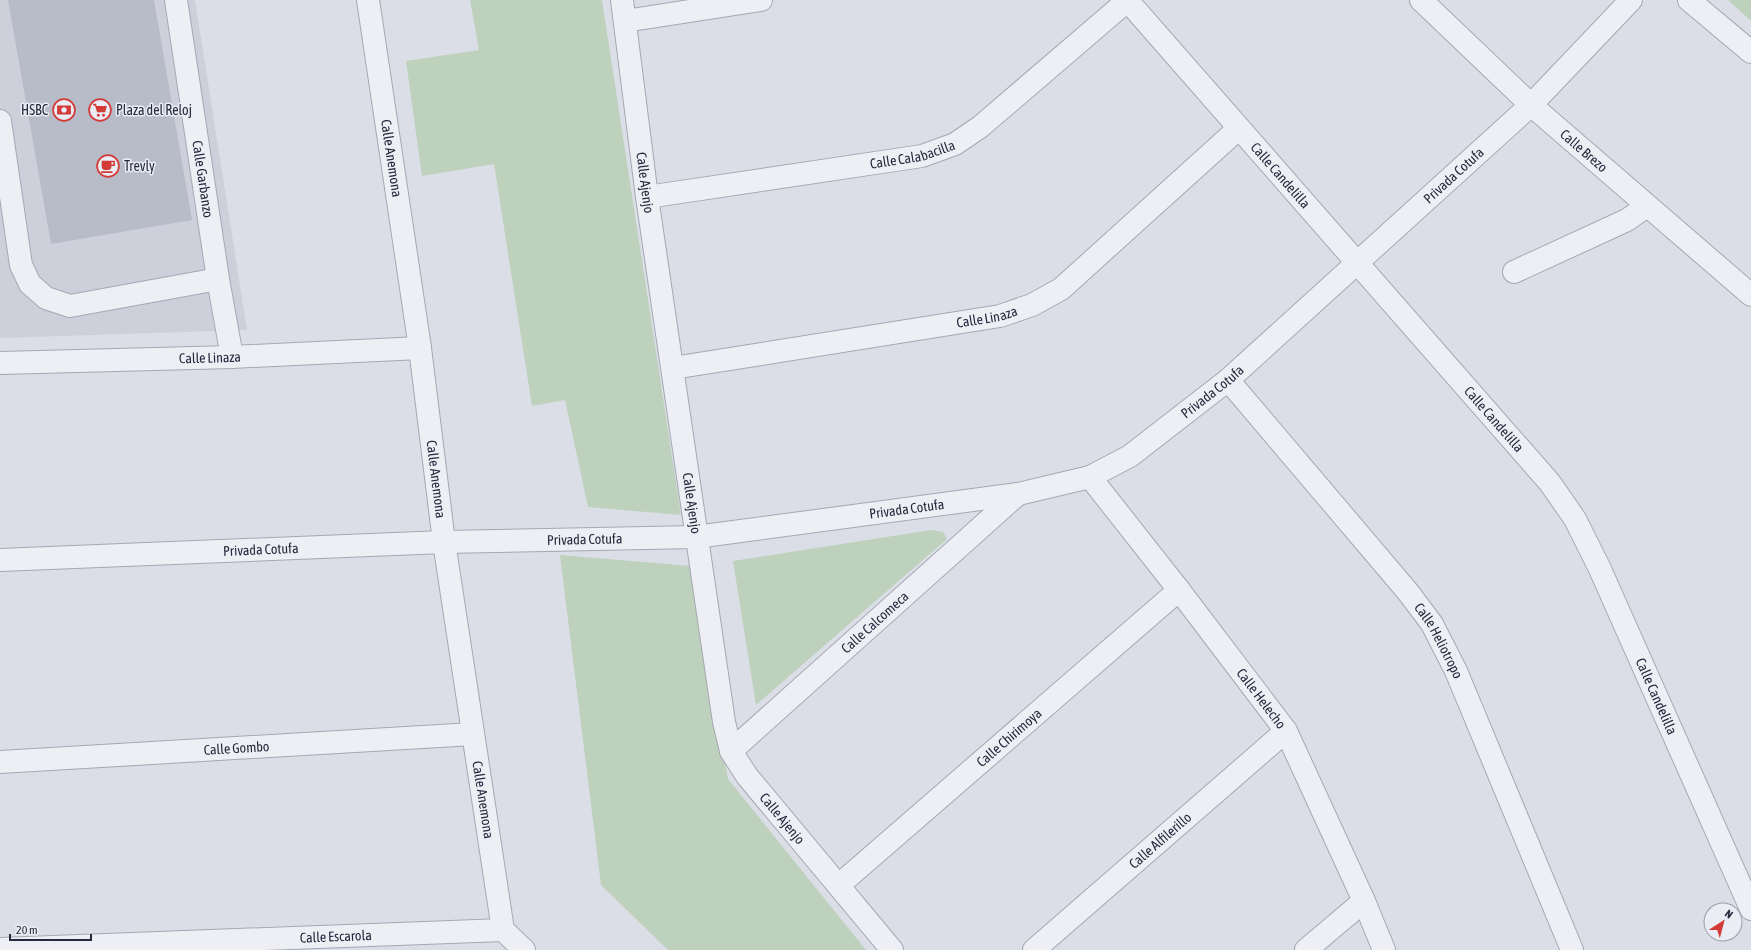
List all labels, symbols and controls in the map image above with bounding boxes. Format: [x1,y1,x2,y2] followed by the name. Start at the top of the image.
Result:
[51,97,77,123] bank icon: HSBC
[87,97,113,123] supermarket icon: Plaza del Reloj
[21,102,49,118] place label: HSBC
[116,102,192,118] place label: Plaza del Reloj
[378,118,405,198] street label: Calle Anemona
[1557,126,1611,175] street label: Calle Brezo
[869,137,957,172] street label: Calle Calabacilla
[189,139,217,219] street label: Calle Garbanzo
[1247,139,1314,211] street label: Calle Candelilla
[1420,144,1487,207] street label: Privada Cotufa
[633,151,657,214] street label: Calle Ajenjo
[95,153,121,179] cafe icon: Trevly
[124,158,155,174] place label: Trevly
[955,303,1019,331] street label: Calle Linaza
[179,349,241,366] street label: Calle Linaza
[1178,362,1247,421] street label: Privada Cotufa
[1461,383,1527,455] street label: Calle Candelilla
[423,439,449,519] street label: Calle Anemona
[680,472,704,535] street label: Calle Ajenjo
[868,496,945,522] street label: Privada Cotufa
[547,530,623,548] street label: Privada Cotufa
[223,540,299,559] street label: Privada Cotufa
[838,588,912,656] street label: Calle Calcomeca
[1411,600,1466,681] street label: Calle Heliotropo
[1633,656,1680,737] street label: Calle Candelilla
[1233,665,1289,732] street label: Calle Helecho
[973,705,1045,770] street label: Calle Chirimoya
[203,738,270,758] street label: Calle Gombo
[469,760,497,840] street label: Calle Anemona
[757,790,808,847] street label: Calle Ajenjo
[1126,809,1194,872] street label: Calle Alfilerillo
[1703,902,1743,942] north arrow
[1723,907,1735,921] text: N
[10,916,91,942] scale bar
[16,923,38,937] text: 20 m
[299,927,372,946] street label: Calle Escarola

